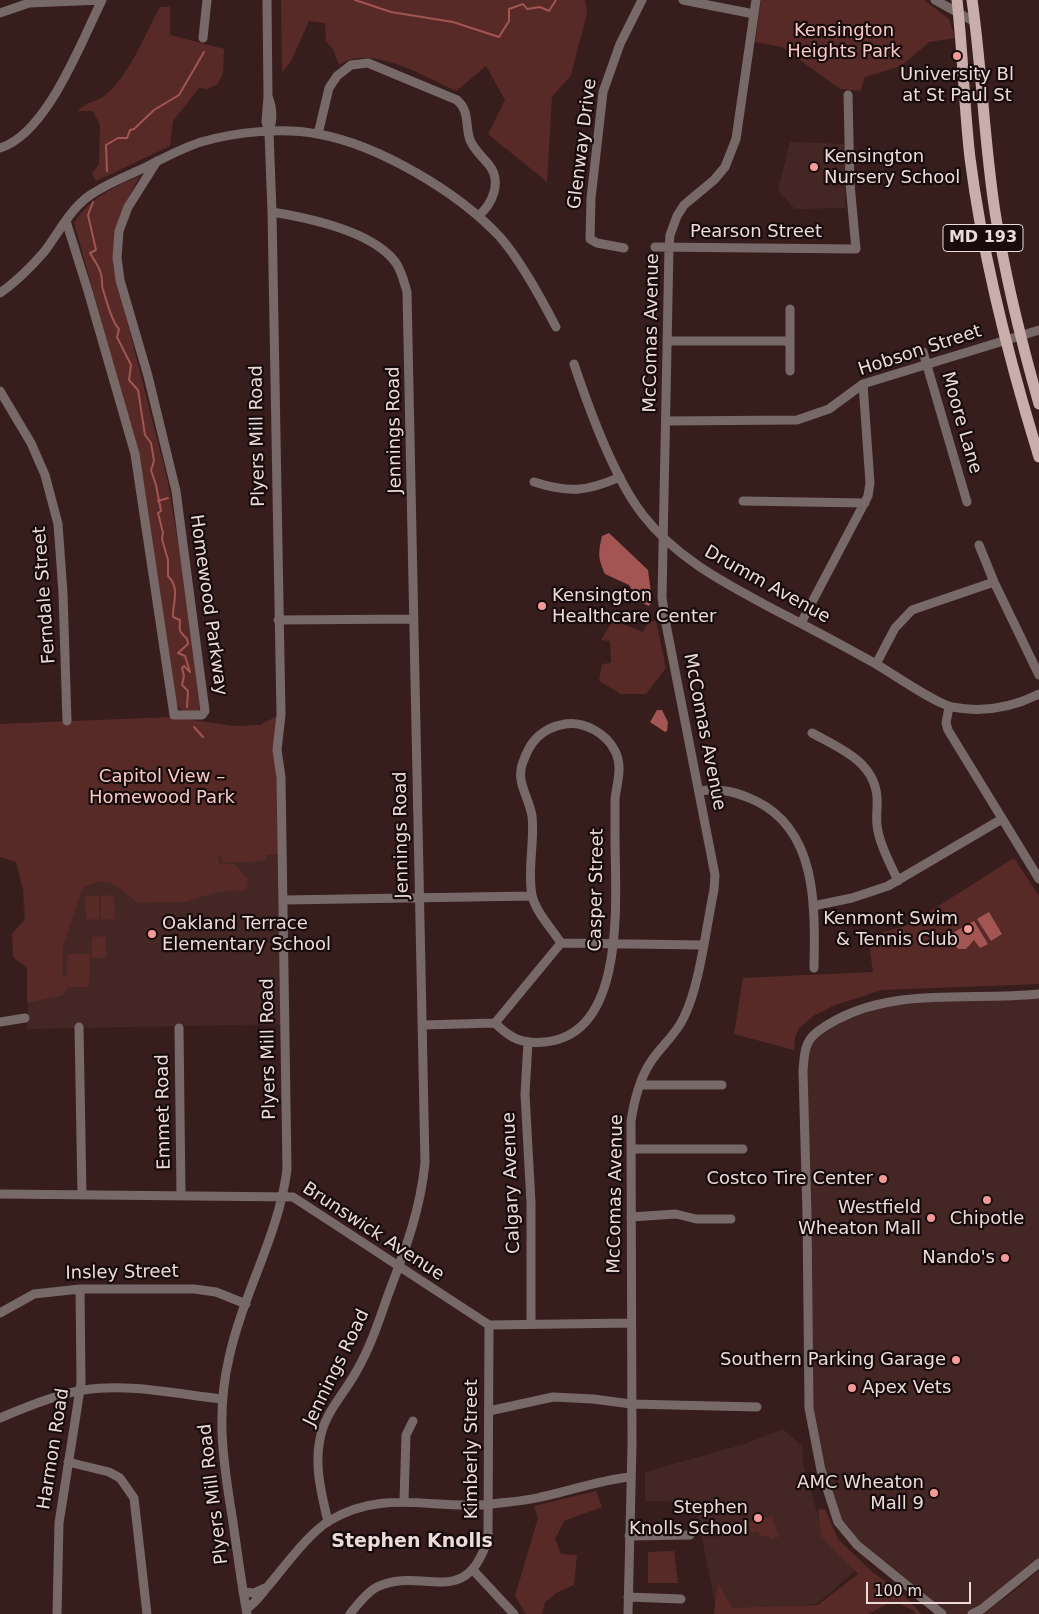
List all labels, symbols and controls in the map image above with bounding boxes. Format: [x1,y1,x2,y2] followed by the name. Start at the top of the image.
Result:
[787,20,901,62] park label: Kensington Heights Park
[951,50,963,62] marker: University Bl at St Paul St
[900,64,1014,106] place label: University Bl at St Paul St
[564,77,602,211] street label: Glenway Drive
[824,146,960,188] place label: Kensington Nursery School
[808,161,820,173] marker: Kensington Nursery School
[690,221,822,243] street label: Pearson Street
[943,224,1023,252] road number: MD 193
[640,253,664,413] street label: McComas Avenue
[856,321,984,381] street label: Hobson Street
[246,365,270,507] street label: Plyers Mill Road
[383,366,407,494] street label: Jennings Road
[936,370,986,476] street label: Moore Lane
[185,513,231,697] street label: Homewood Parkway
[29,525,61,665] street label: Ferndale Street
[700,542,834,628] street label: Drumm Avenue
[552,585,716,628] place label: Kensington Healthcare Center
[536,600,548,612] marker: Kensington Healthcare Center
[678,652,730,812] street label: McComas Avenue
[89,766,235,809] park label: Capitol View – Homewood Park
[390,771,414,899] street label: Jennings Road
[585,828,609,952] street label: Casper Street
[823,908,958,951] place label: Kenmont Swim & Tennis Club
[162,913,331,956] place label: Oakland Terrace Elementary School
[962,923,974,935] marker: Kenmont Swim & Tennis Club
[146,928,158,940] marker: Oakland Terrace Elementary School
[257,978,281,1120] street label: Plyers Mill Road
[152,1054,176,1170] street label: Emmet Road
[499,1112,525,1254] street label: Calgary Avenue
[604,1114,628,1274] street label: McComas Avenue
[707,1168,873,1190] place label: Costco Tire Center
[877,1173,889,1185] marker: Costco Tire Center
[298,1178,448,1286] street label: Brunswick Avenue
[981,1194,993,1206] marker: Chipotle
[798,1197,921,1240] place label: Westfield Wheaton Mall
[950,1208,1024,1230] place label: Chipotle
[925,1212,937,1224] marker: Westfield Wheaton Mall
[922,1247,995,1269] place label: Nando's
[999,1252,1011,1264] marker: Nando's
[65,1261,179,1285] street label: Insley Street
[299,1306,375,1430] street label: Jennings Road
[720,1349,946,1371] place label: Southern Parking Garage
[950,1354,962,1366] marker: Southern Parking Garage
[862,1377,951,1399] place label: Apex Vets
[461,1379,483,1519] street label: Kimberly Street
[846,1382,858,1394] marker: Apex Vets
[34,1387,74,1511] street label: Harmon Road
[195,1422,233,1566] street label: Plyers Mill Road
[797,1472,924,1515] place label: AMC Wheaton Mall 9
[928,1487,940,1499] marker: AMC Wheaton Mall 9
[629,1497,748,1540] place label: Stephen Knolls School
[752,1512,764,1524] marker: Stephen Knolls School
[331,1531,493,1553] district label: Stephen Knolls
[869,1572,974,1604] scale bar
[874,1582,922,1600] text: 100 m

